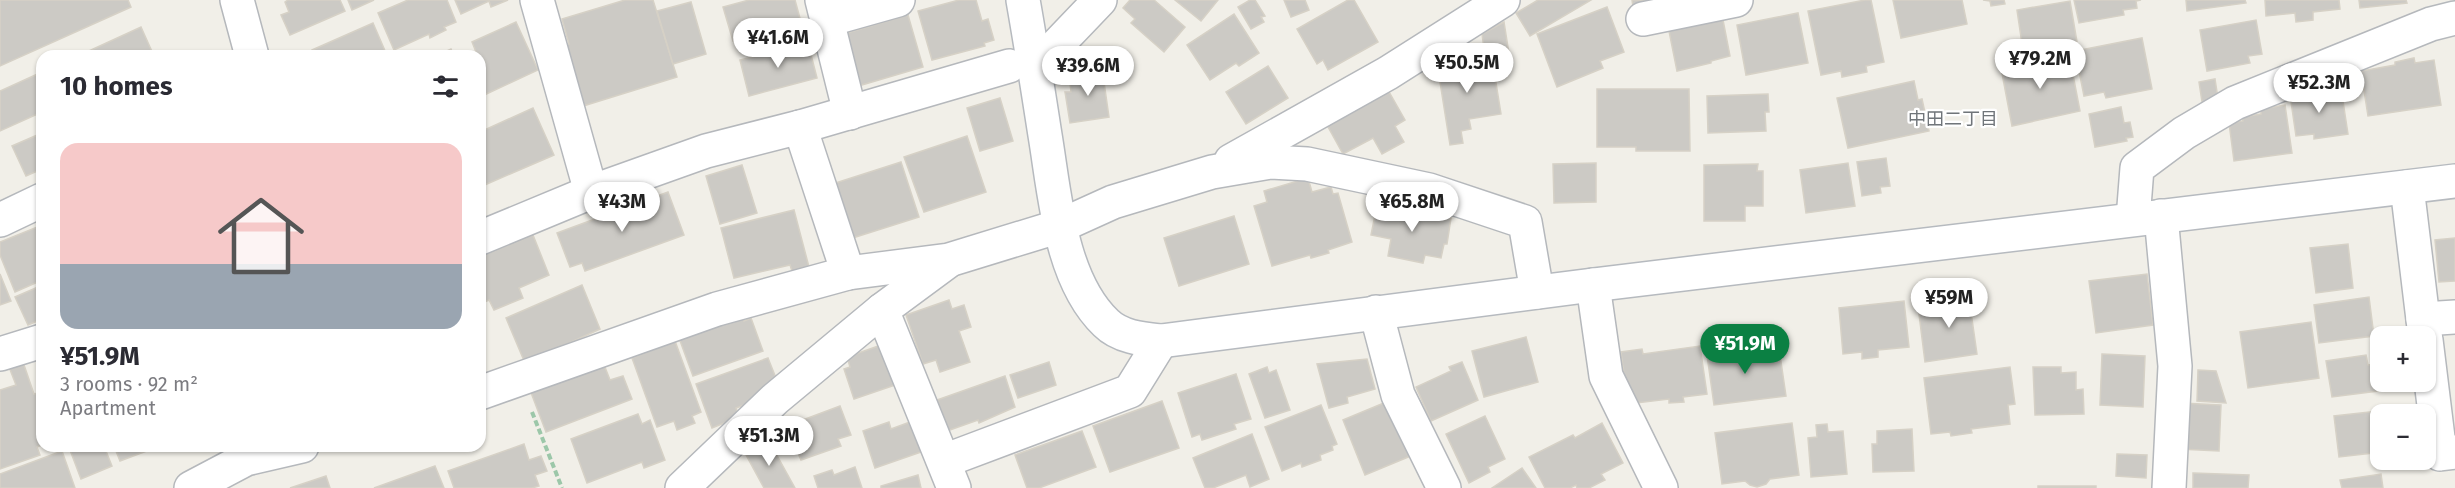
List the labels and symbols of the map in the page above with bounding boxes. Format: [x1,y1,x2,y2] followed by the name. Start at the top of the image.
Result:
[729,18,827,69] pin: ¥41.6M
[1991,39,2089,90] pin: ¥79.2M
[1418,43,1516,94] pin: ¥50.5M
[1039,46,1137,97] pin: ¥39.6M
[2270,63,2368,114] pin: ¥52.3M
[1908,108,1998,130] district label: 中田二丁目
[586,182,658,233] pin: ¥43M
[1363,182,1461,233] pin: ¥65.8M
[1913,278,1985,329] pin: ¥59M
[1696,324,1794,375] pin: ¥51.9M
[720,416,818,467] pin: ¥51.3M

